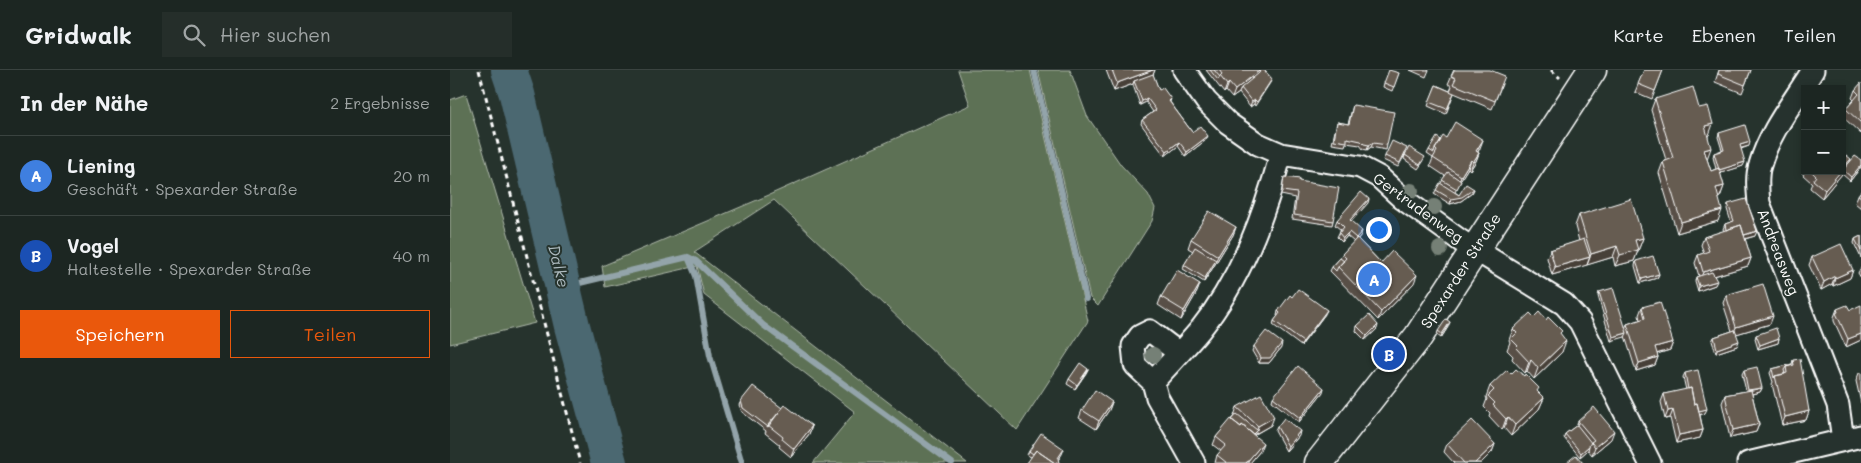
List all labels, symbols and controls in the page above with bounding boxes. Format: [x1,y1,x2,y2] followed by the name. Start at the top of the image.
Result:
[162,12,512,57] search box
[25,19,132,50] text: Gridwalk
[180,21,208,49] icon: search
[220,22,330,47] text: Hier suchen
[1613,23,1664,47] text: Karte
[1692,23,1756,47] text: Ebenen
[1784,23,1836,47] text: Teilen
[1801,85,1846,175] map controls
[1801,85,1846,130] button: +
[20,89,148,116] text: In der Nähe
[330,92,430,113] text: 2 Ergebnisse
[1801,130,1846,175] button: −
[67,153,135,178] text: Liening
[30,165,42,186] text: A
[393,165,430,186] text: 20 m
[1369,168,1468,247] street label: Gertrudenweg
[67,178,298,199] text: Geschäft · Spexarder Straße
[1753,205,1805,298] street label: Andreasweg
[1415,209,1505,332] street label: Spexarder Straße
[1366,217,1392,243] your location
[67,233,119,258] text: Vogel
[544,242,575,290] water label: Dalke
[31,245,41,266] text: B
[393,245,430,266] text: 40 m
[67,258,311,279] text: Haltestelle · Spexarder Straße
[1358,260,1390,298] pin: A
[20,310,220,358] button: Speichern
[230,310,430,358] button: Teilen
[1373,335,1405,373] pin: B

